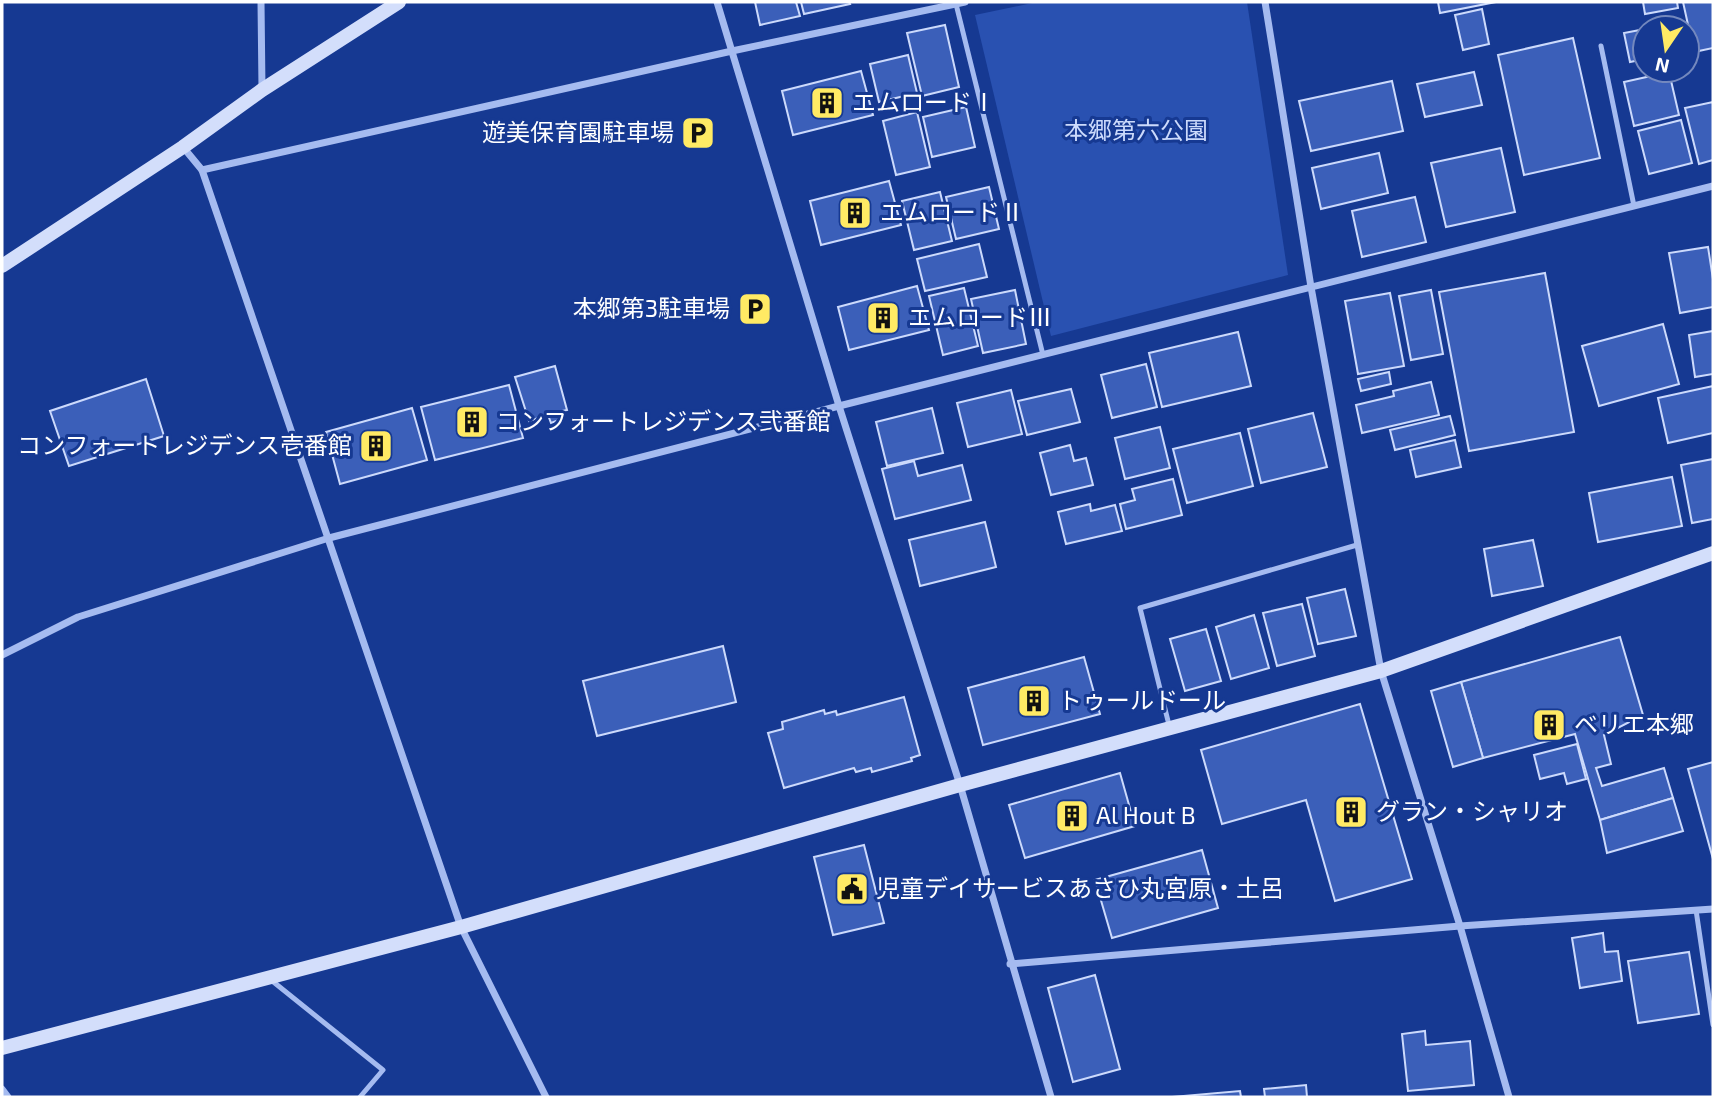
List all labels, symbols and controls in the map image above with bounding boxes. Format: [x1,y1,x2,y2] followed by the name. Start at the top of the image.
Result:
[1631,14,1701,84] north arrow
[1653,53,1671,79] text: N
[808,84,846,122] building icon: エムロードⅠ
[852,87,996,116] place label: エムロードⅠ
[679,114,717,152] parking icon: 遊美保育園駐車場
[1064,115,1208,144] park label: 本郷第六公園
[482,117,674,146] place label: 遊美保育園駐車場
[836,194,874,232] building icon: エムロードⅡ
[880,197,1024,226] place label: エムロードⅡ
[736,290,774,328] parking icon: 本郷第3駐車場
[573,293,730,322] place label: 本郷第3駐車場
[864,299,902,337] building icon: エムロードⅢ
[908,302,1052,331] place label: エムロードⅢ
[453,403,491,441] building icon: コンフォートレジデンス弐番館
[496,406,831,435] place label: コンフォートレジデンス弐番館
[357,427,395,465] building icon: コンフォートレジデンス壱番館
[17,430,352,459] place label: コンフォートレジデンス壱番館
[1015,682,1053,720] building icon: トゥールドール
[1058,685,1226,714] place label: トゥールドール
[1530,706,1568,744] building icon: ベリエ本郷
[1574,709,1694,738] place label: ベリエ本郷
[1332,793,1370,831] building icon: グラン・シャリオ
[1376,796,1568,825] place label: グラン・シャリオ
[1053,797,1091,835] building icon: Al Hout B
[1096,800,1196,829] place label: Al Hout B
[833,870,871,908] public building icon: 児童デイサービスあさひ丸宮原・土呂
[876,873,1284,902] place label: 児童デイサービスあさひ丸宮原・土呂

